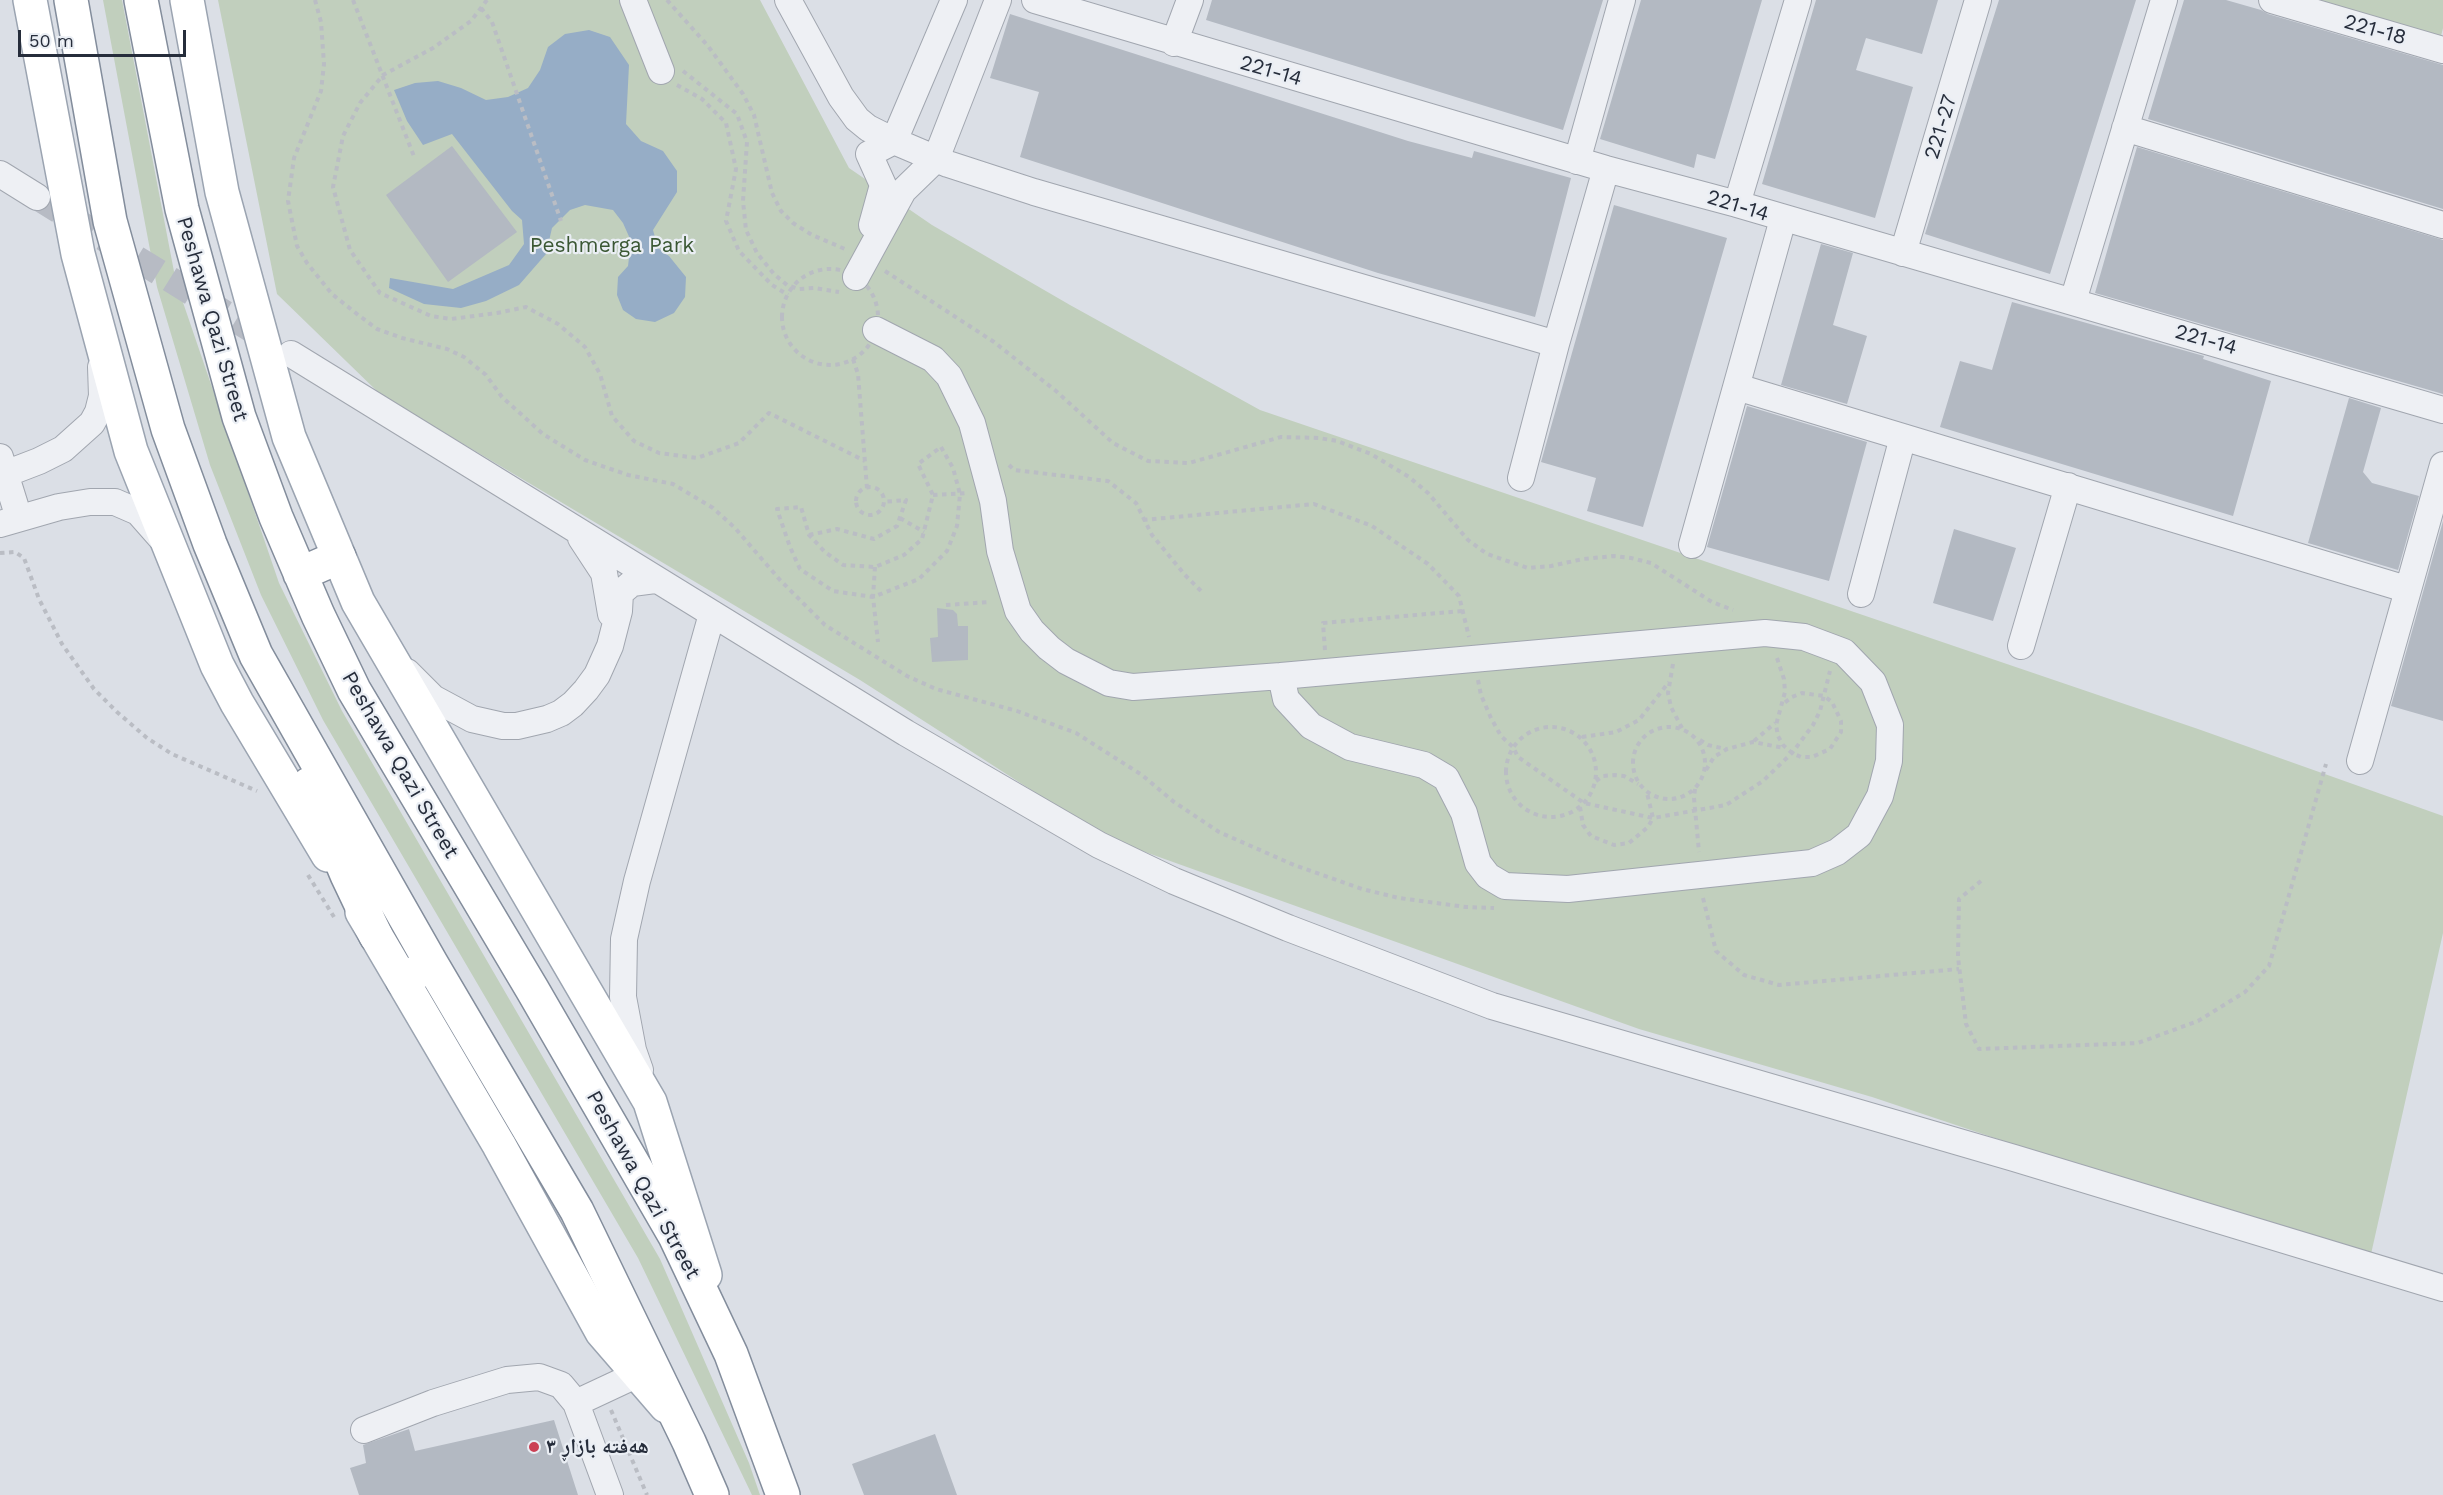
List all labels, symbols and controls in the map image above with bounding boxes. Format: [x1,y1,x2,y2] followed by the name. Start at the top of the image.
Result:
[2341,9,2409,51] street label: 221-18
[21,18,189,56] scale bar
[29,30,74,51] text: 50 m
[1237,50,1305,92] street label: 221-14
[1919,92,1963,162] street label: 221-27
[1704,185,1772,227] street label: 221-14
[171,214,253,424] street label: Peshawa Qazi Street
[530,233,694,259] park label: Peshmerga Park
[2172,319,2240,361] street label: 221-14
[336,667,464,863] street label: Peshawa Qazi Street
[581,1086,705,1284] street label: Peshawa Qazi Street
[546,1434,649,1460] place label: هەفتە بازاڕ ٣
[527,1440,541,1454] marker: هەفتە بازاڕ ٣

